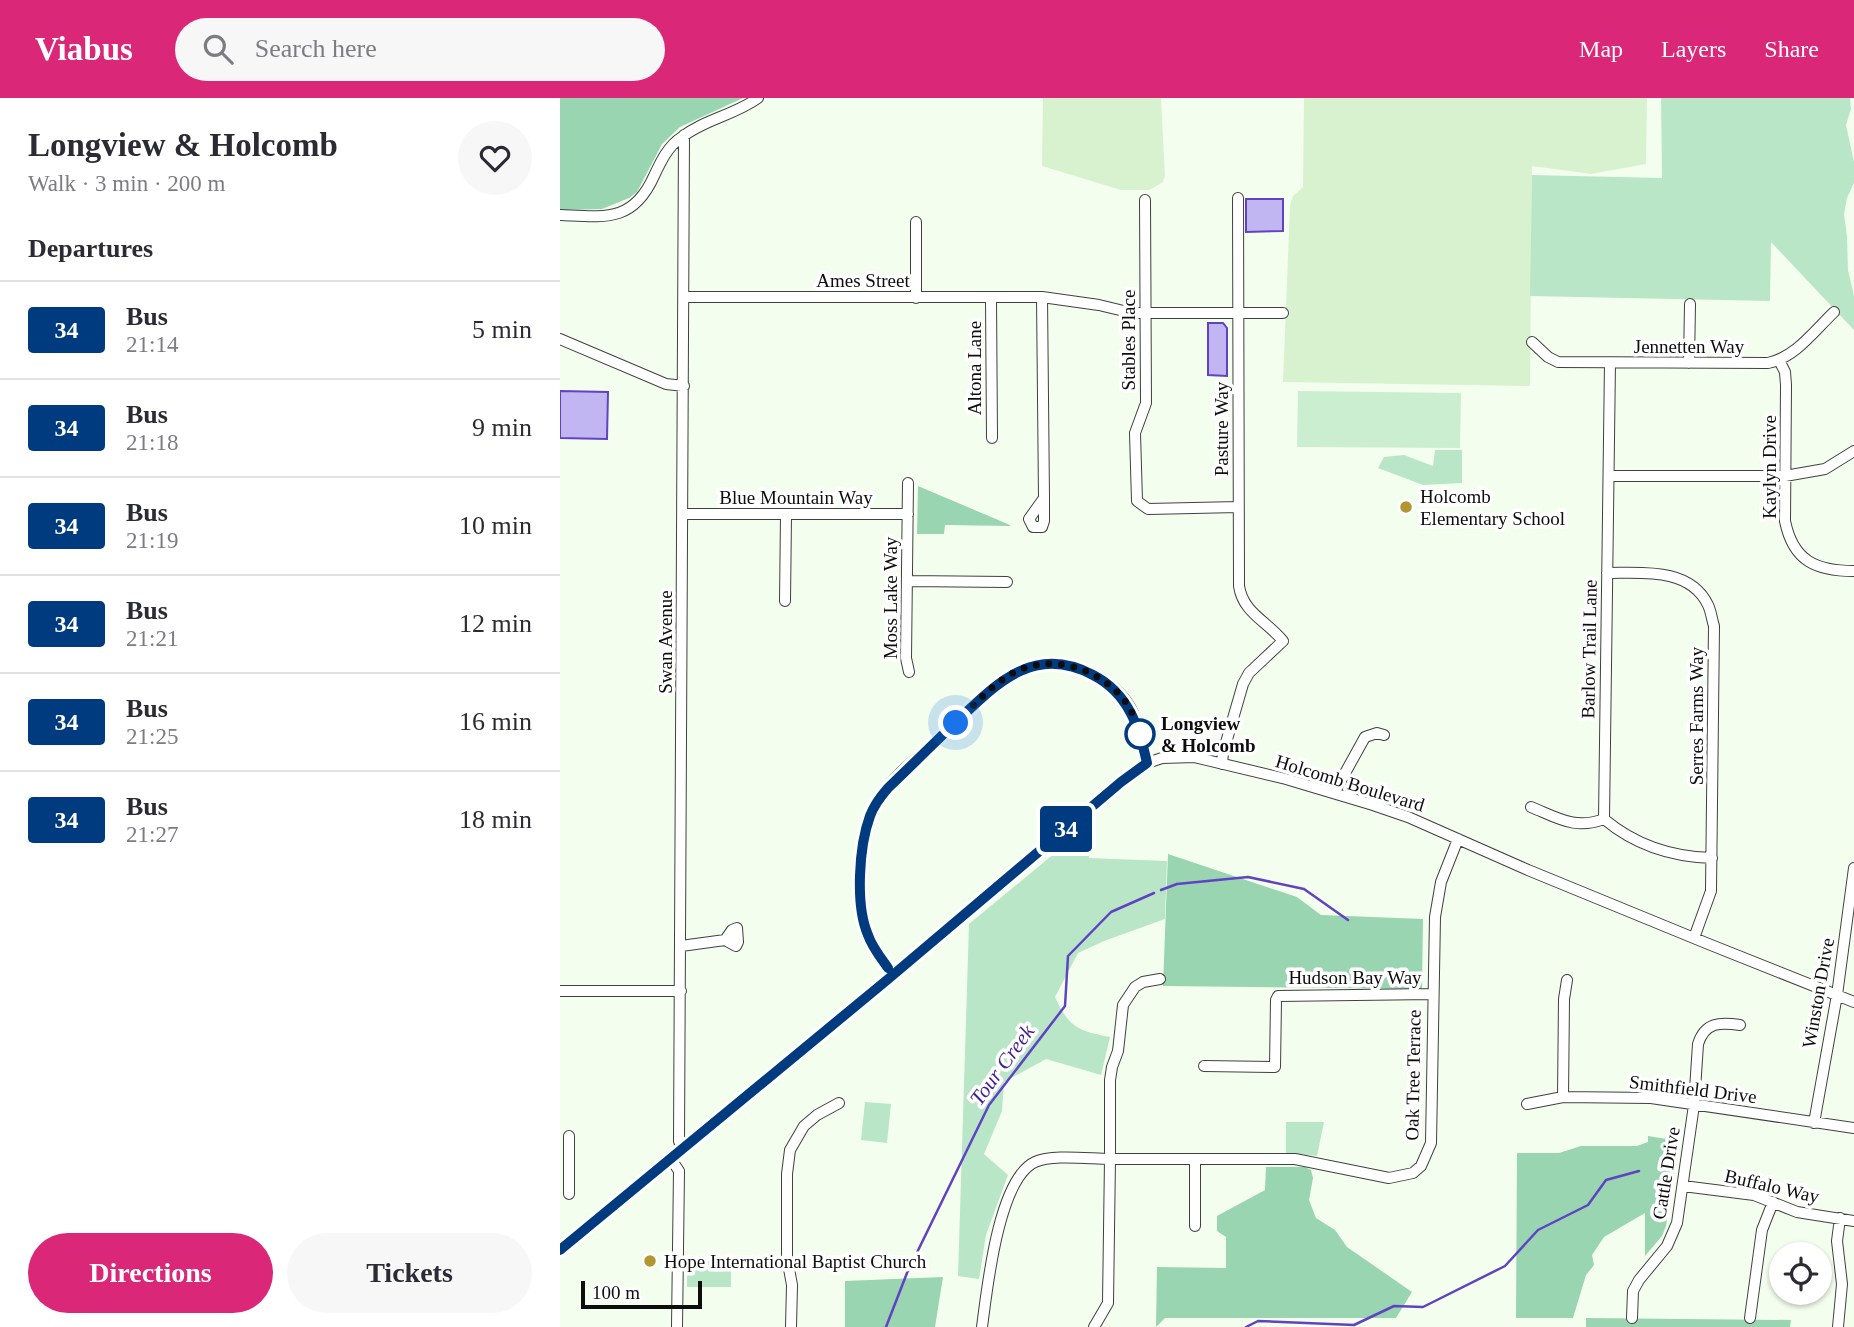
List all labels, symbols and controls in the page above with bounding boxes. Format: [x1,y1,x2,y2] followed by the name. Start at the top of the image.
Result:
[175,18,665,81] search box
[199,30,237,68] icon: search
[35,31,133,67] text: Viabus
[255,34,377,63] text: Search here
[1579,36,1623,62] text: Map
[1661,36,1726,62] text: Layers
[1764,36,1819,62] text: Share
[458,121,532,195] button: heart
[28,127,338,163] text: Longview & Holcomb
[28,171,225,196] text: Walk · 3 min · 200 m
[28,234,153,263] text: Departures
[816,270,910,291] street label: Ames Street
[1118,290,1139,390] street label: Stables Place
[126,302,168,331] text: Bus
[472,315,532,344] text: 5 min
[55,317,79,343] text: 34
[964,321,985,415] street label: Altona Lane
[126,332,178,357] text: 21:14
[1634,336,1745,357] street label: Jennetten Way
[1211,381,1232,476] street label: Pasture Way
[126,400,168,429] text: Bus
[472,413,532,442] text: 9 min
[55,415,79,441] text: 34
[1759,415,1780,519] street label: Kaylyn Drive
[126,430,178,455] text: 21:18
[1420,486,1565,529] place label: Holcomb Elementary School
[719,487,873,508] street label: Blue Mountain Way
[126,498,168,527] text: Bus
[1398,499,1414,515] marker: Holcomb Elementary School
[459,511,532,540] text: 10 min
[55,513,79,539] text: 34
[126,528,178,553] text: 21:19
[880,536,901,659] street label: Moss Lake Way
[1577,579,1601,719] street label: Barlow Trail Lane
[655,590,676,694] street label: Swan Avenue
[126,596,168,625] text: Bus
[459,609,532,638] text: 12 min
[55,611,79,637] text: 34
[126,626,178,651] text: 21:21
[1686,646,1707,785] street label: Serres Farms Way
[126,694,168,723] text: Bus
[938,705,973,740] your location
[459,707,532,736] text: 16 min
[55,709,79,735] text: 34
[1161,713,1255,756] place label: Longview & Holcomb
[1125,719,1155,749] marker: Longview & Holcomb
[126,724,178,749] text: 21:25
[1273,750,1427,816] street label: Holcomb Boulevard
[126,792,168,821] text: Bus
[459,805,532,834] text: 18 min
[1035,806,1098,852] line badge: 34
[55,807,79,833] text: 34
[1054,816,1078,842] text: 34
[126,822,178,847] text: 21:27
[1798,936,1838,1050] street label: Winston Drive
[1288,967,1422,988] street label: Hudson Bay Way
[1401,1009,1425,1141] street label: Oak Tree Terrace
[965,1020,1040,1110] water label: Tour Creek
[1628,1071,1758,1107] street label: Smithfield Drive
[1648,1125,1684,1221] street label: Cattle Drive
[1723,1165,1822,1207] street label: Buffalo Way
[28,1233,273,1313] button: Directions
[287,1233,532,1313] button: Tickets
[1769,1242,1832,1305] map controls
[1769,1242,1832,1305] button: locate
[664,1251,927,1272] place label: Hope International Baptist Church
[642,1253,658,1269] marker: Hope International Baptist Church
[581,1278,702,1310] scale bar
[592,1282,640,1303] text: 100 m

